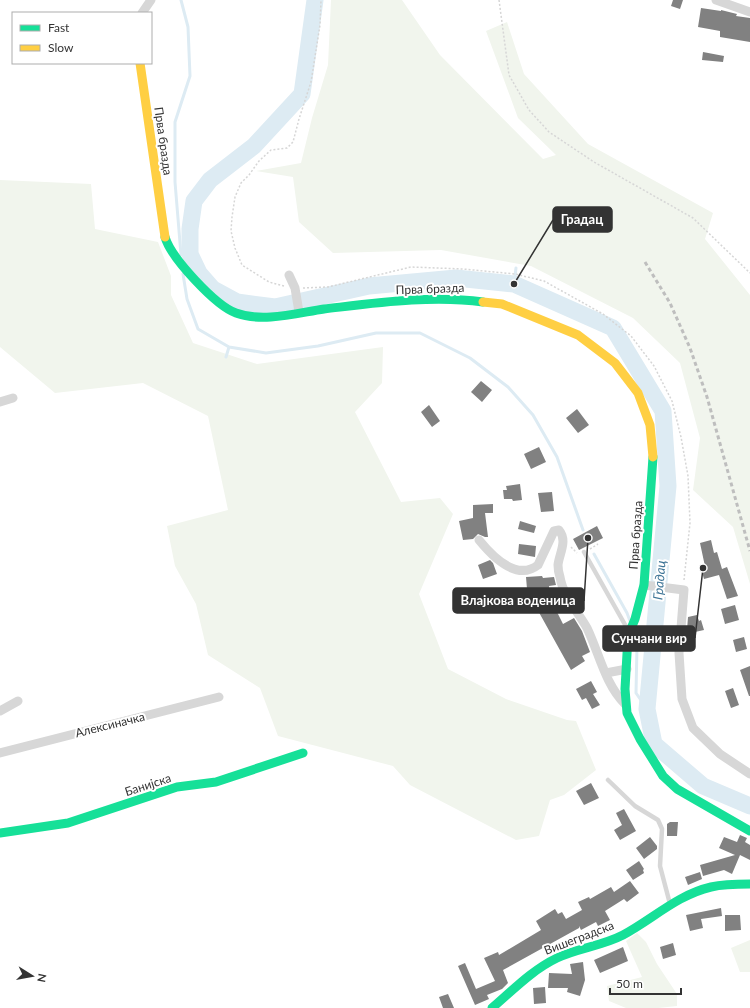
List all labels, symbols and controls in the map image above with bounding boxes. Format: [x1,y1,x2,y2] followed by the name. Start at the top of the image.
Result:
[12,12,152,64] legend
[48,20,70,35] text: Fast
[48,40,74,55] text: Slow
[151,106,176,176] street label: Прва бразда
[553,207,612,232] callout: Градац
[561,211,603,227] text: Градац
[395,280,465,297] street label: Прва бразда
[626,500,645,570] street label: Прва бразда
[649,560,669,600] water label: Градац
[453,588,584,613] callout: Влајкова воденица
[460,592,576,608] text: Влајкова воденица
[603,626,695,651] callout: Сунчани вир
[611,630,687,646] text: Сунчани вир
[73,709,146,740] street label: Алексиначка
[123,770,173,799] street label: Банијска
[542,917,616,958] street label: Вишеградска
[12,956,52,996] north arrow
[610,970,681,996] scale bar
[35,973,49,983] text: N
[616,976,643,991] text: 50 m

